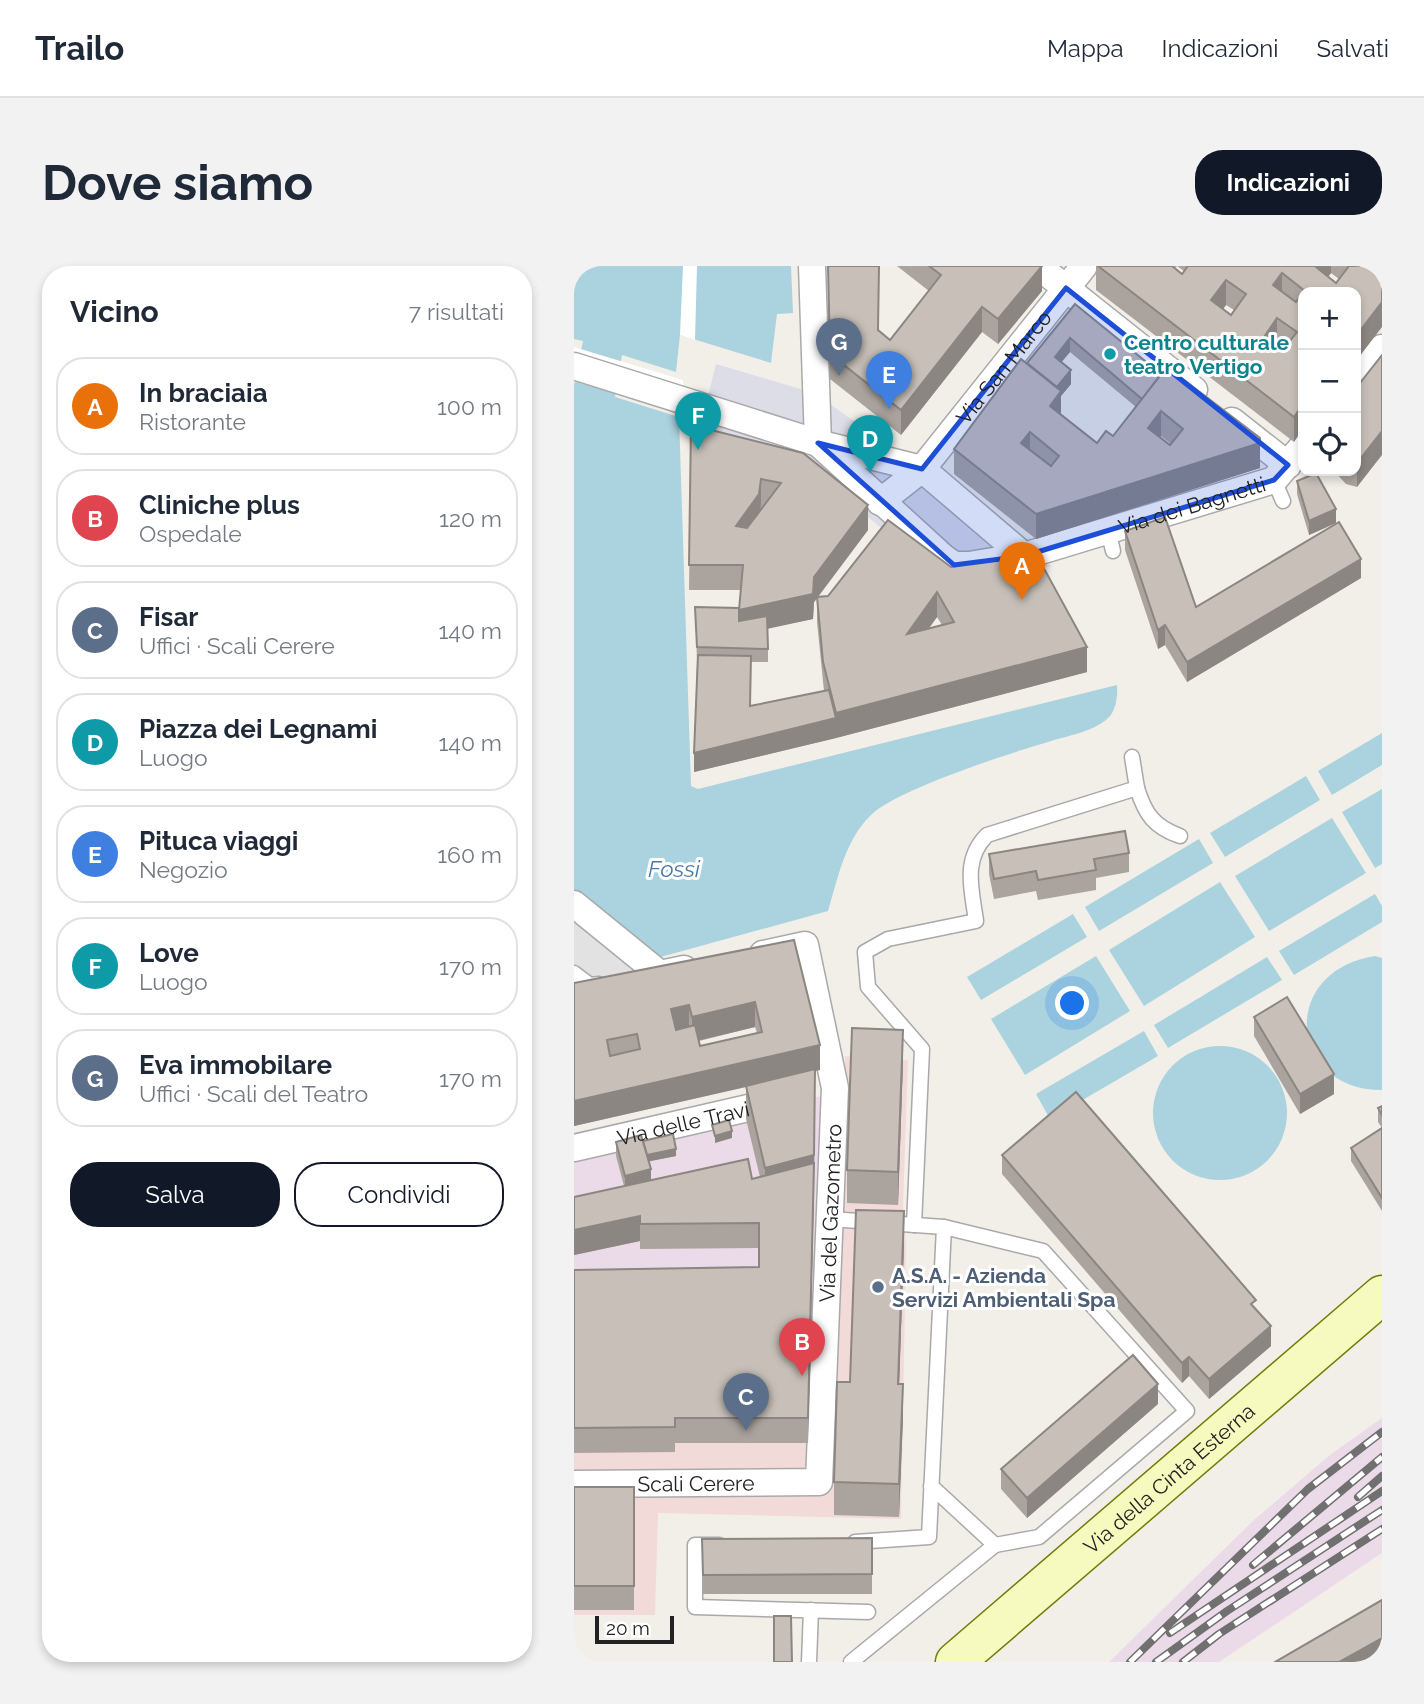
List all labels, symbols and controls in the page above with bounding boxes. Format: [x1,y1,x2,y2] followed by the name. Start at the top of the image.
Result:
[35,29,124,68] text: Trailo
[1047,34,1124,63] text: Mappa
[1162,34,1279,63] text: Indicazioni
[1317,34,1389,63] text: Salvati
[1195,150,1382,215] button: Indicazioni
[42,154,313,211] text: Dove siamo
[1298,287,1361,476] map controls
[1298,287,1361,350] button: +
[70,294,159,329] text: Vicino
[409,298,504,325] text: 7 risultati
[951,305,1056,429] street label: Via San Marco
[816,318,862,376] pin: G
[1124,330,1290,379] place label: Centro culturale teatro Vertigo
[1102,346,1118,362] marker: Centro culturale teatro Vertigo
[1298,350,1361,413] button: −
[866,351,912,409] pin: E
[139,378,268,408] text: In braciaia
[675,392,721,450] pin: F
[87,393,103,420] text: A
[437,393,502,420] text: 100 m
[139,408,246,435] text: Ristorante
[1298,413,1361,476] button: locate
[847,415,893,473] pin: D
[1115,471,1269,539] street label: Via dei Bagnetti
[139,490,300,520] text: Cliniche plus
[87,505,103,532] text: B
[439,505,502,532] text: 120 m
[139,520,242,547] text: Ospedale
[999,542,1045,600] pin: A
[139,602,198,632] text: Fisar
[87,617,103,644] text: C
[439,617,502,644] text: 140 m
[139,632,335,659] text: Uffici · Scali Cerere
[139,714,377,744] text: Piazza dei Legnami
[87,729,103,756] text: D
[439,729,502,756] text: 140 m
[139,744,208,771] text: Luogo
[139,826,298,856] text: Pituca viaggi
[88,841,102,868] text: E
[437,841,502,868] text: 160 m
[648,855,701,882] water label: Fossi
[139,856,228,883] text: Negozio
[139,938,199,968] text: Love
[88,953,102,980] text: F
[439,953,502,980] text: 170 m
[139,968,208,995] text: Luogo
[1055,986,1089,1020] your location
[139,1050,332,1080] text: Eva immobilare
[87,1065,103,1092] text: G
[439,1065,502,1092] text: 170 m
[139,1080,368,1107] text: Uffici · Scali del Teatro
[615,1096,752,1150] street label: Via delle Travi
[814,1123,846,1303] street label: Via del Gazometro
[70,1162,280,1227] button: Salva
[294,1162,504,1227] button: Condividi
[892,1263,1115,1312] place label: A.S.A. - Azienda Servizi Ambientali Spa
[870,1279,886,1295] marker: A.S.A. - Azienda Servizi Ambientali Spa
[779,1318,825,1376] pin: B
[723,1373,769,1431] pin: C
[1078,1398,1259,1559] street label: Via della Cinta Esterna
[637,1470,755,1496] street label: Scali Cerere
[595,1613,674,1645] scale bar
[606,1617,650,1639] text: 20 m

